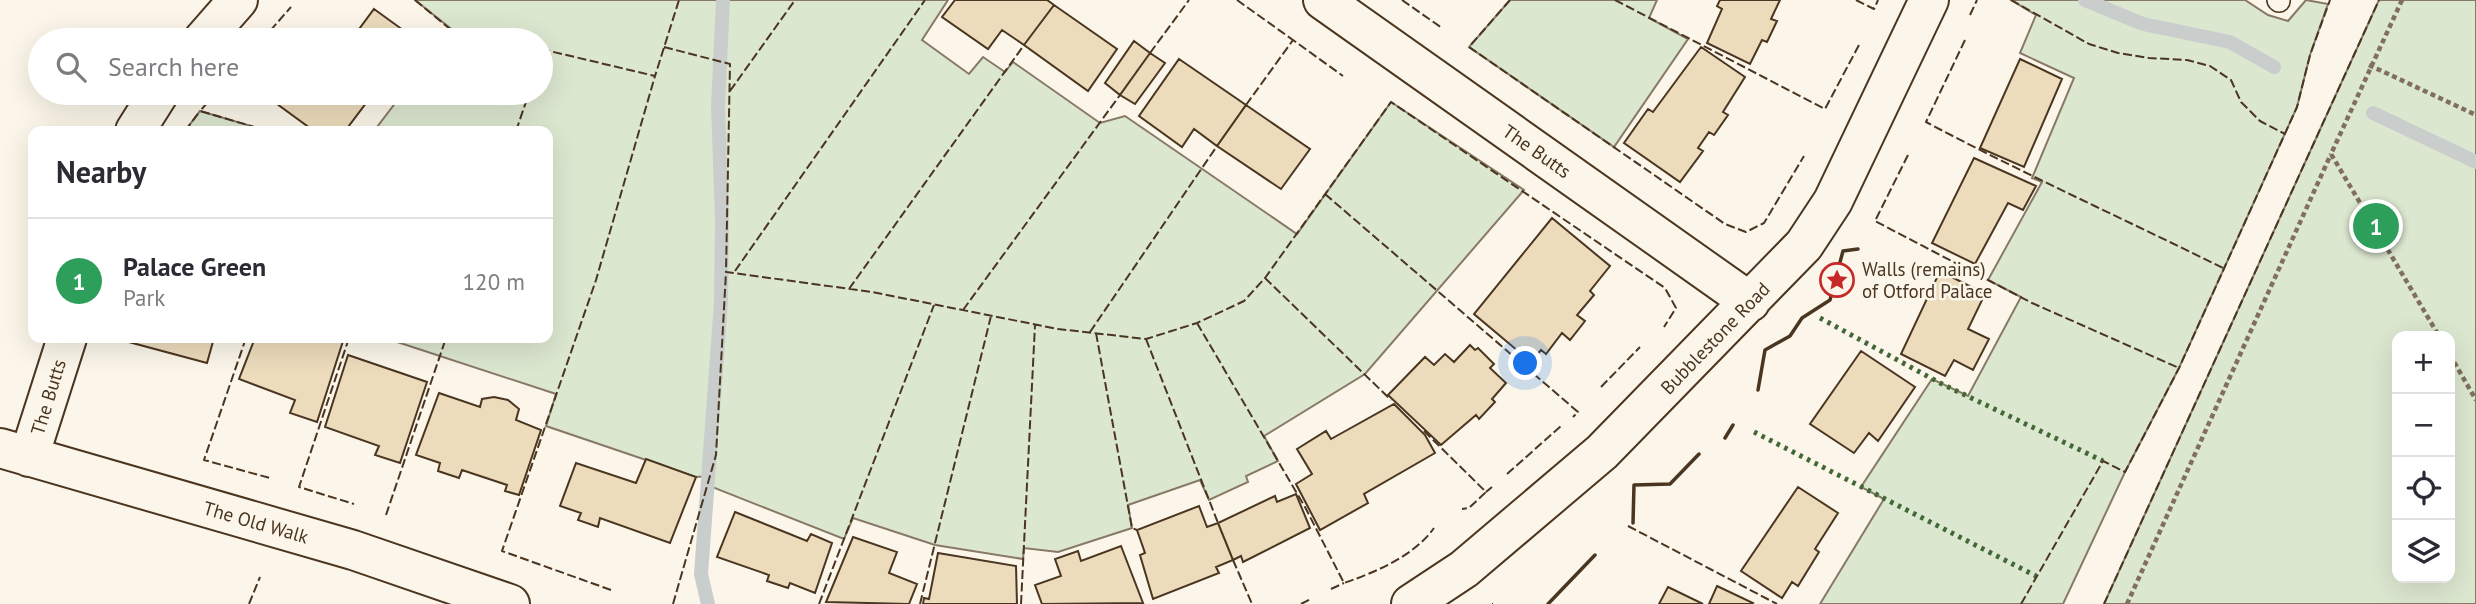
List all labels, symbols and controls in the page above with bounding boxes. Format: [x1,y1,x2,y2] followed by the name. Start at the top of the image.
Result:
[28,28,553,105] search box
[52,48,90,86] icon: search
[108,50,239,83] text: Search here
[1498,119,1576,183] street label: The Butts
[56,152,146,191] text: Nearby
[2353,200,2399,252] pin: 1
[123,250,266,283] text: Palace Green
[1862,257,1992,303] place label: Walls (remains) of Otford Palace
[1818,261,1856,299] place icon: Walls (remains) of Otford Palace
[72,267,86,296] text: 1
[463,267,525,296] text: 120 m
[1655,277,1775,399] street label: Bubblestone Road
[123,283,165,312] text: Park
[2392,331,2455,583] map controls
[2392,331,2455,394] button: +
[1508,346,1542,380] your location
[25,356,71,438] street label: The Butts
[2392,394,2455,457] button: −
[2392,457,2455,520] button: locate
[201,496,311,548] street label: The Old Walk
[2392,520,2455,583] button: layers

